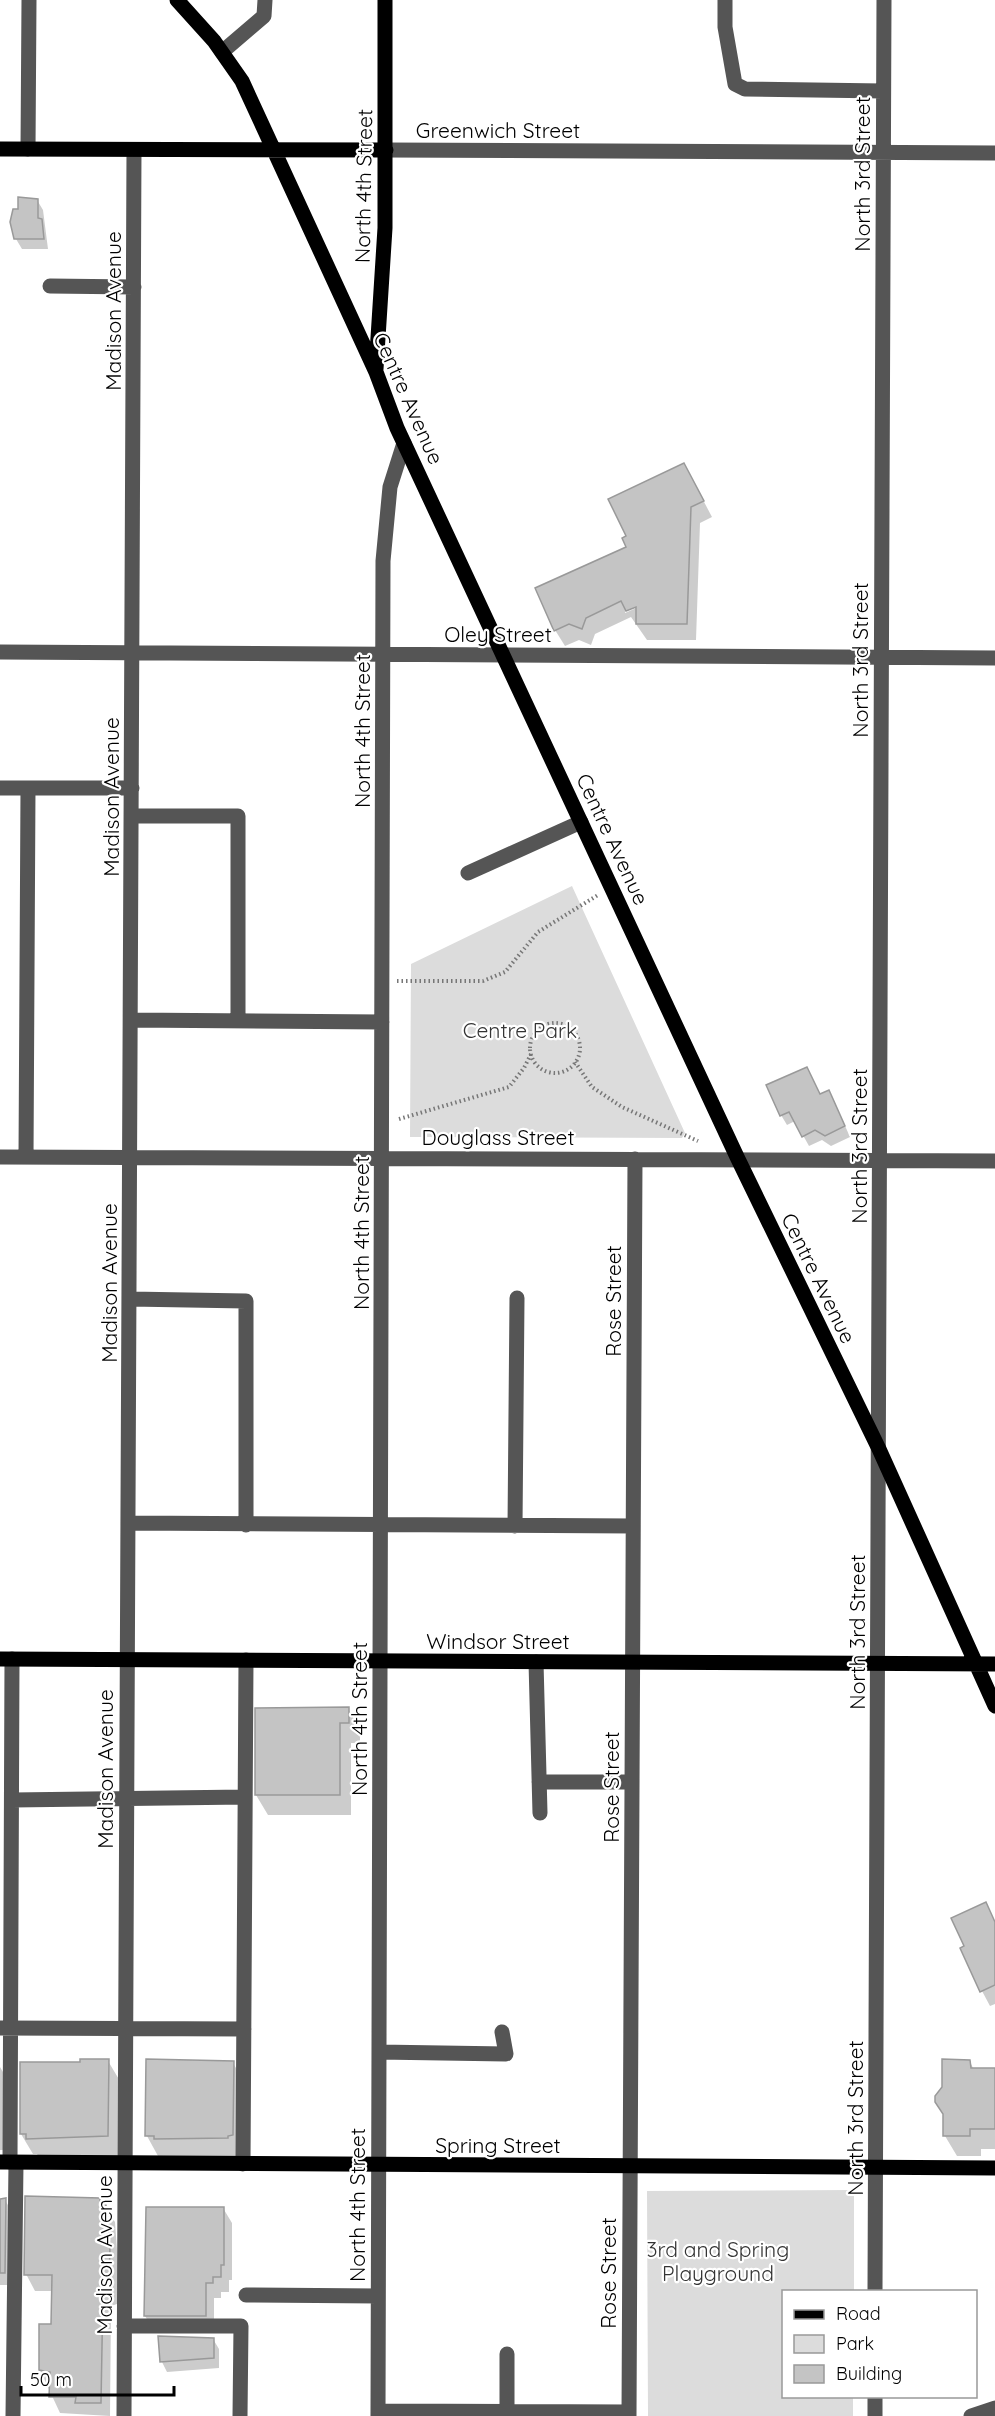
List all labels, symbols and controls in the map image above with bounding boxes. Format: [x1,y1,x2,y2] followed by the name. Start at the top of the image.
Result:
[849,96,875,252] street label: North 3rd Street
[349,109,377,263] street label: North 4th Street
[416,117,580,143] street label: Greenwich Street
[100,231,126,391] street label: Madison Avenue
[368,328,450,468] street label: Centre Avenue
[847,582,873,738] street label: North 3rd Street
[444,621,552,647] street label: Oley Street
[349,654,375,808] street label: North 4th Street
[98,717,124,877] street label: Madison Avenue
[571,769,655,909] street label: Centre Avenue
[463,1017,577,1043] park label: Centre Park
[846,1068,872,1224] street label: North 3rd Street
[421,1124,575,1150] street label: Douglass Street
[348,1156,374,1310] street label: North 4th Street
[96,1203,122,1363] street label: Madison Avenue
[776,1209,862,1347] street label: Centre Avenue
[600,1245,626,1357] street label: Rose Street
[844,1554,870,1710] street label: North 3rd Street
[426,1628,570,1654] street label: Windsor Street
[346,1642,372,1796] street label: North 4th Street
[92,1689,118,1849] street label: Madison Avenue
[598,1731,624,1843] street label: Rose Street
[842,2040,868,2196] street label: North 3rd Street
[344,2128,370,2282] street label: North 4th Street
[435,2132,561,2158] street label: Spring Street
[91,2175,117,2335] street label: Madison Avenue
[595,2217,621,2329] street label: Rose Street
[647,2236,789,2286] park label: 3rd and Spring Playground
[782,2290,977,2398] legend
[836,2302,881,2325] text: Road
[836,2332,874,2355] text: Park
[21,2359,174,2397] scale bar
[836,2362,902,2385] text: Building
[30,2368,72,2391] text: 50 m

